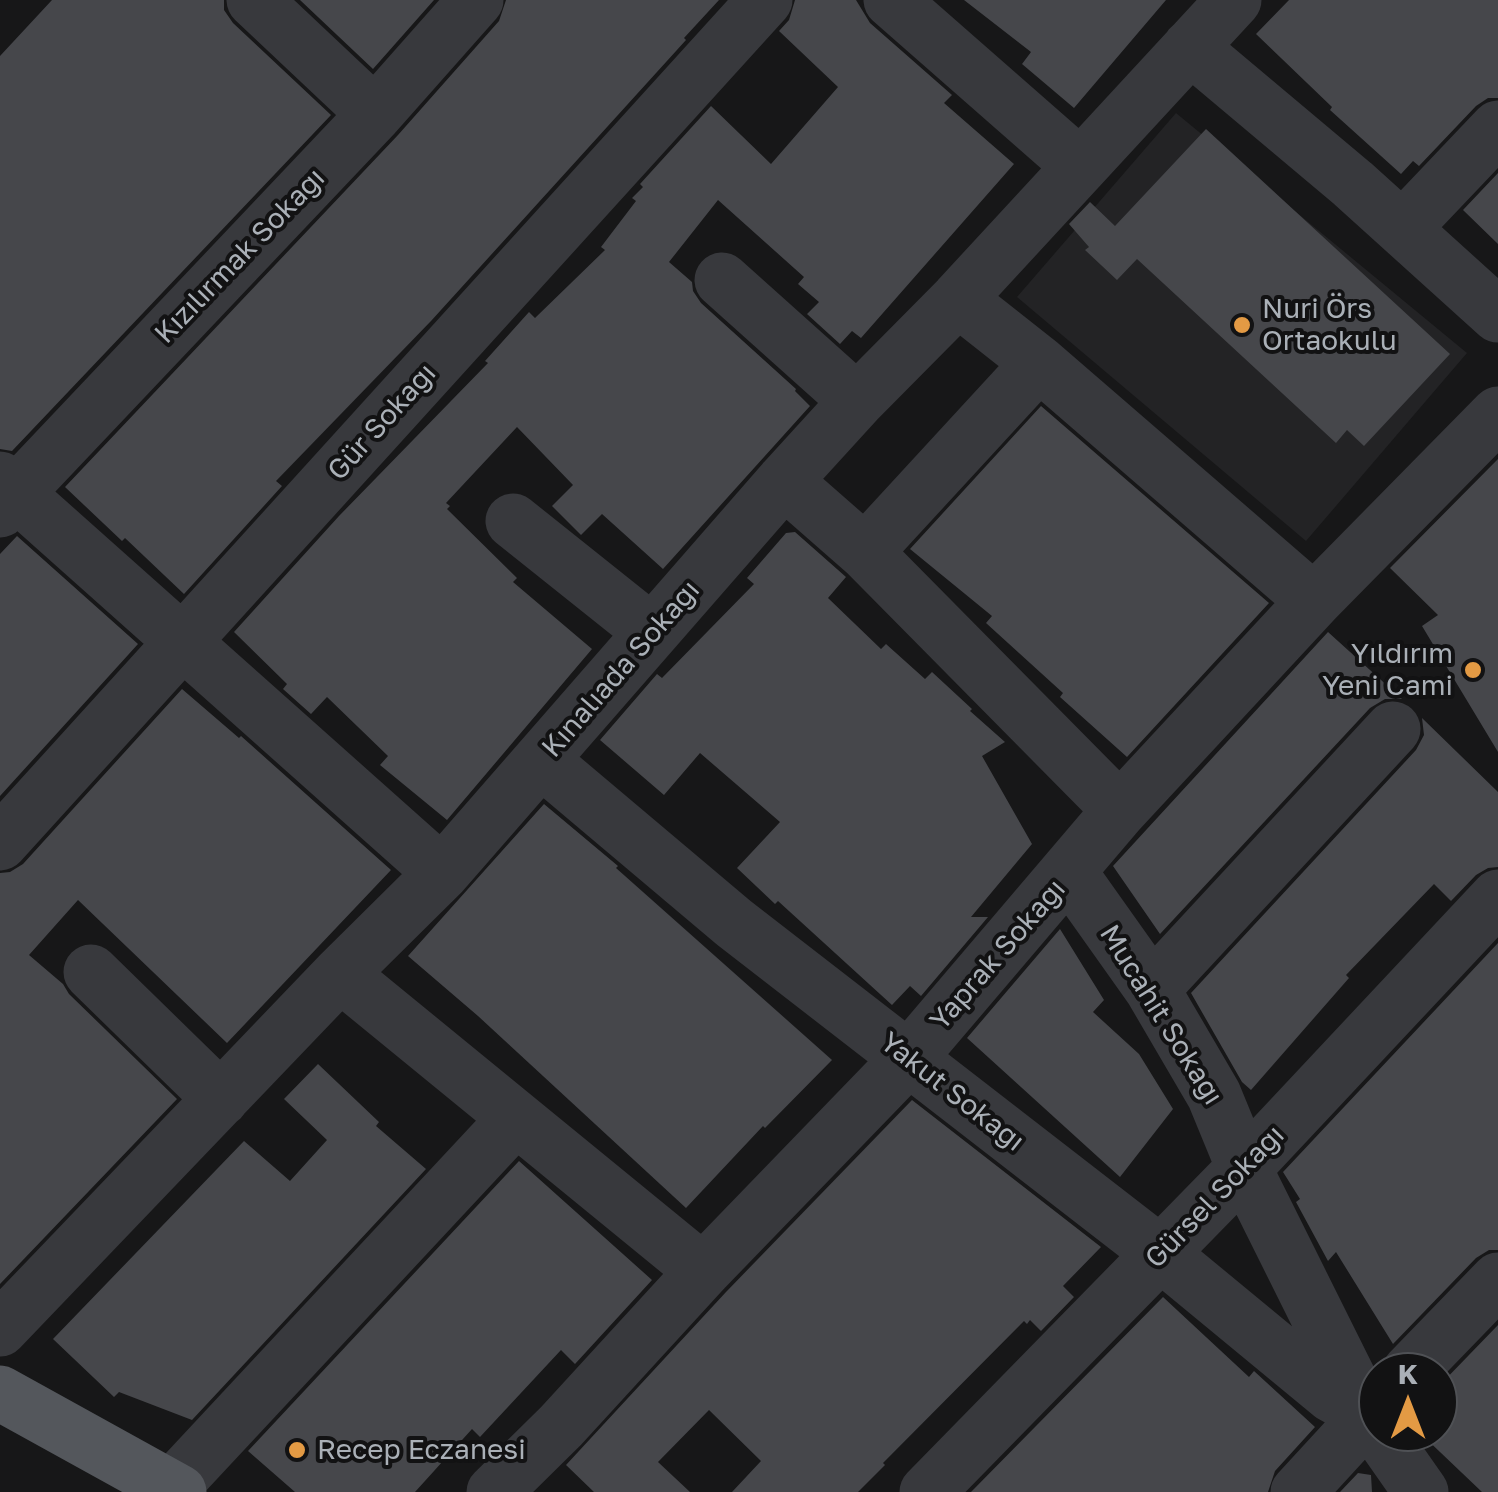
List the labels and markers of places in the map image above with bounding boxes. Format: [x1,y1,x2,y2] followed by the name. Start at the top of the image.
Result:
[1262,292,1397,358] place label: Nuri Örs Ortaokulu
[1231,314,1253,336] marker: Nuri Örs Ortaokulu
[1322,637,1453,703] place label: Yıldırım Yeni Cami
[1462,659,1484,681] marker: Yıldırım Yeni Cami
[317,1433,526,1467] place label: Recep Eczanesi
[286,1439,308,1461] marker: Recep Eczanesi

